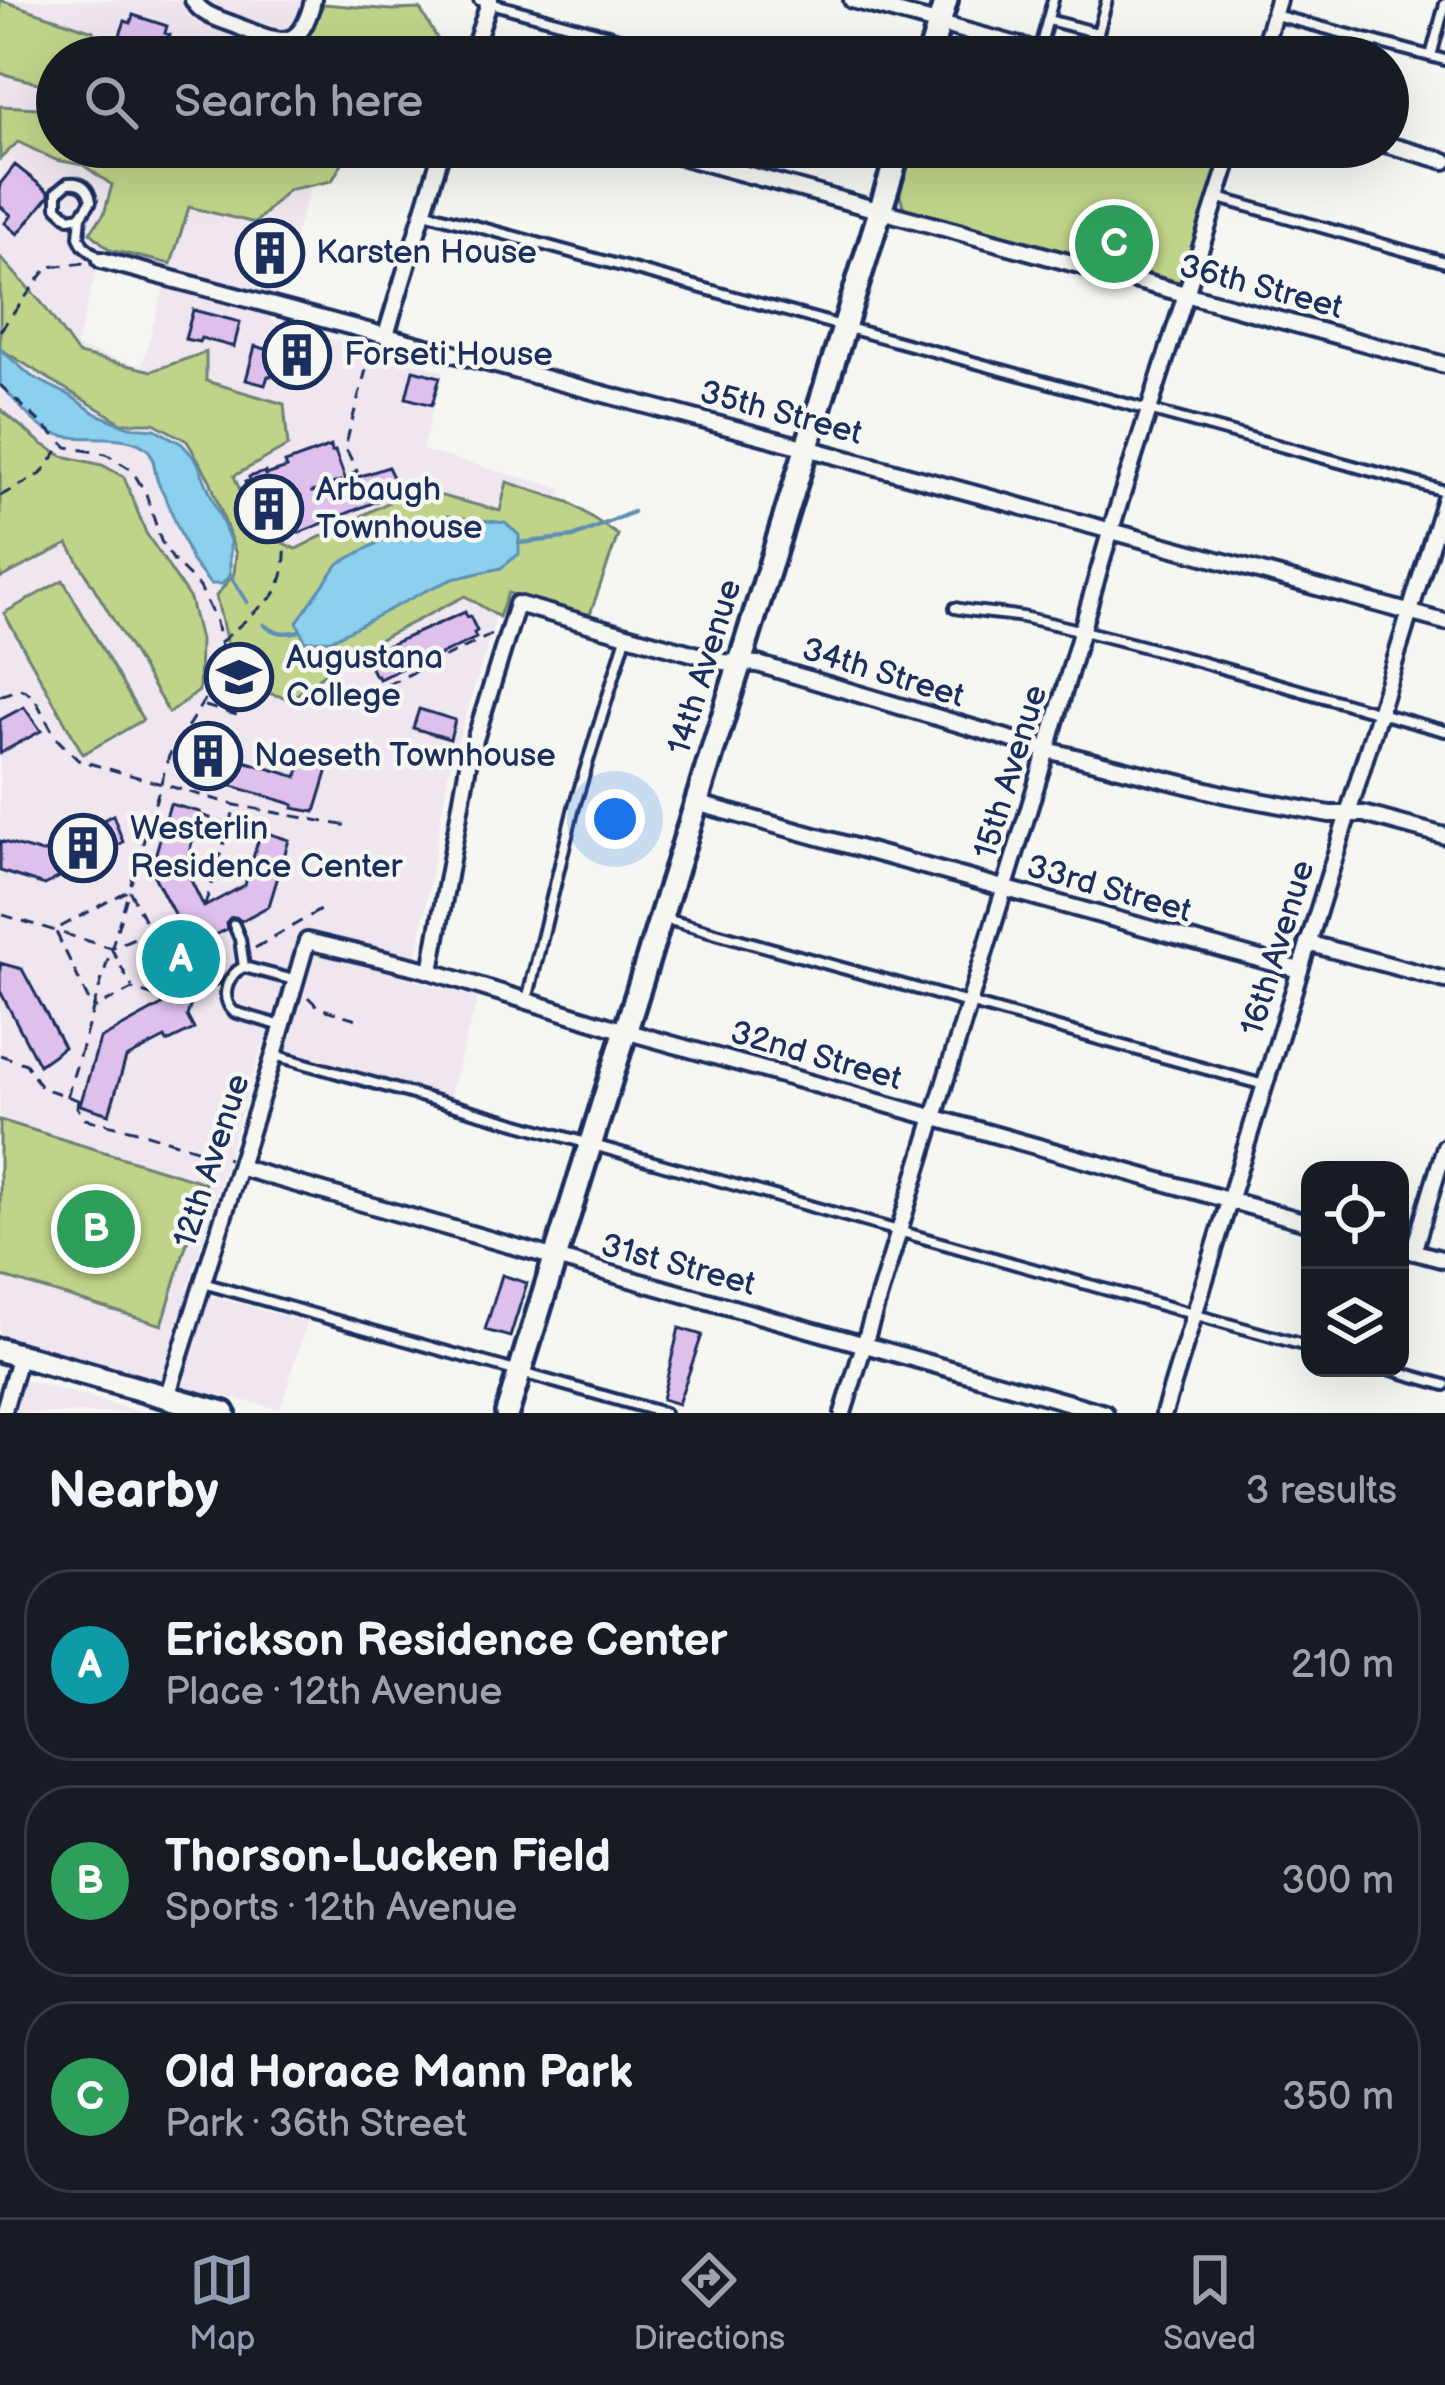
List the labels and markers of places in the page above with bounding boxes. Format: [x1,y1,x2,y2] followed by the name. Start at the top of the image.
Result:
[1075,199,1153,289] pin: C
[235,218,305,288] building icon: Karsten House
[316,233,537,273] place label: Karsten House
[262,320,332,390] building icon: Forseti House
[344,335,553,375] place label: Forseti House
[316,470,483,548] place label: Arbaugh Townhouse
[234,474,304,544] building icon: Arbaugh Townhouse
[286,638,443,716] place label: Augustana College
[204,642,274,712] school or university icon: Augustana College
[173,721,243,791] building icon: Naeseth Townhouse
[254,736,556,776] place label: Naeseth Townhouse
[130,809,404,887] place label: Westerlin Residence Center
[48,813,118,883] building icon: Westerlin Residence Center
[142,914,220,1004] pin: A
[57,1184,135,1274] pin: B

